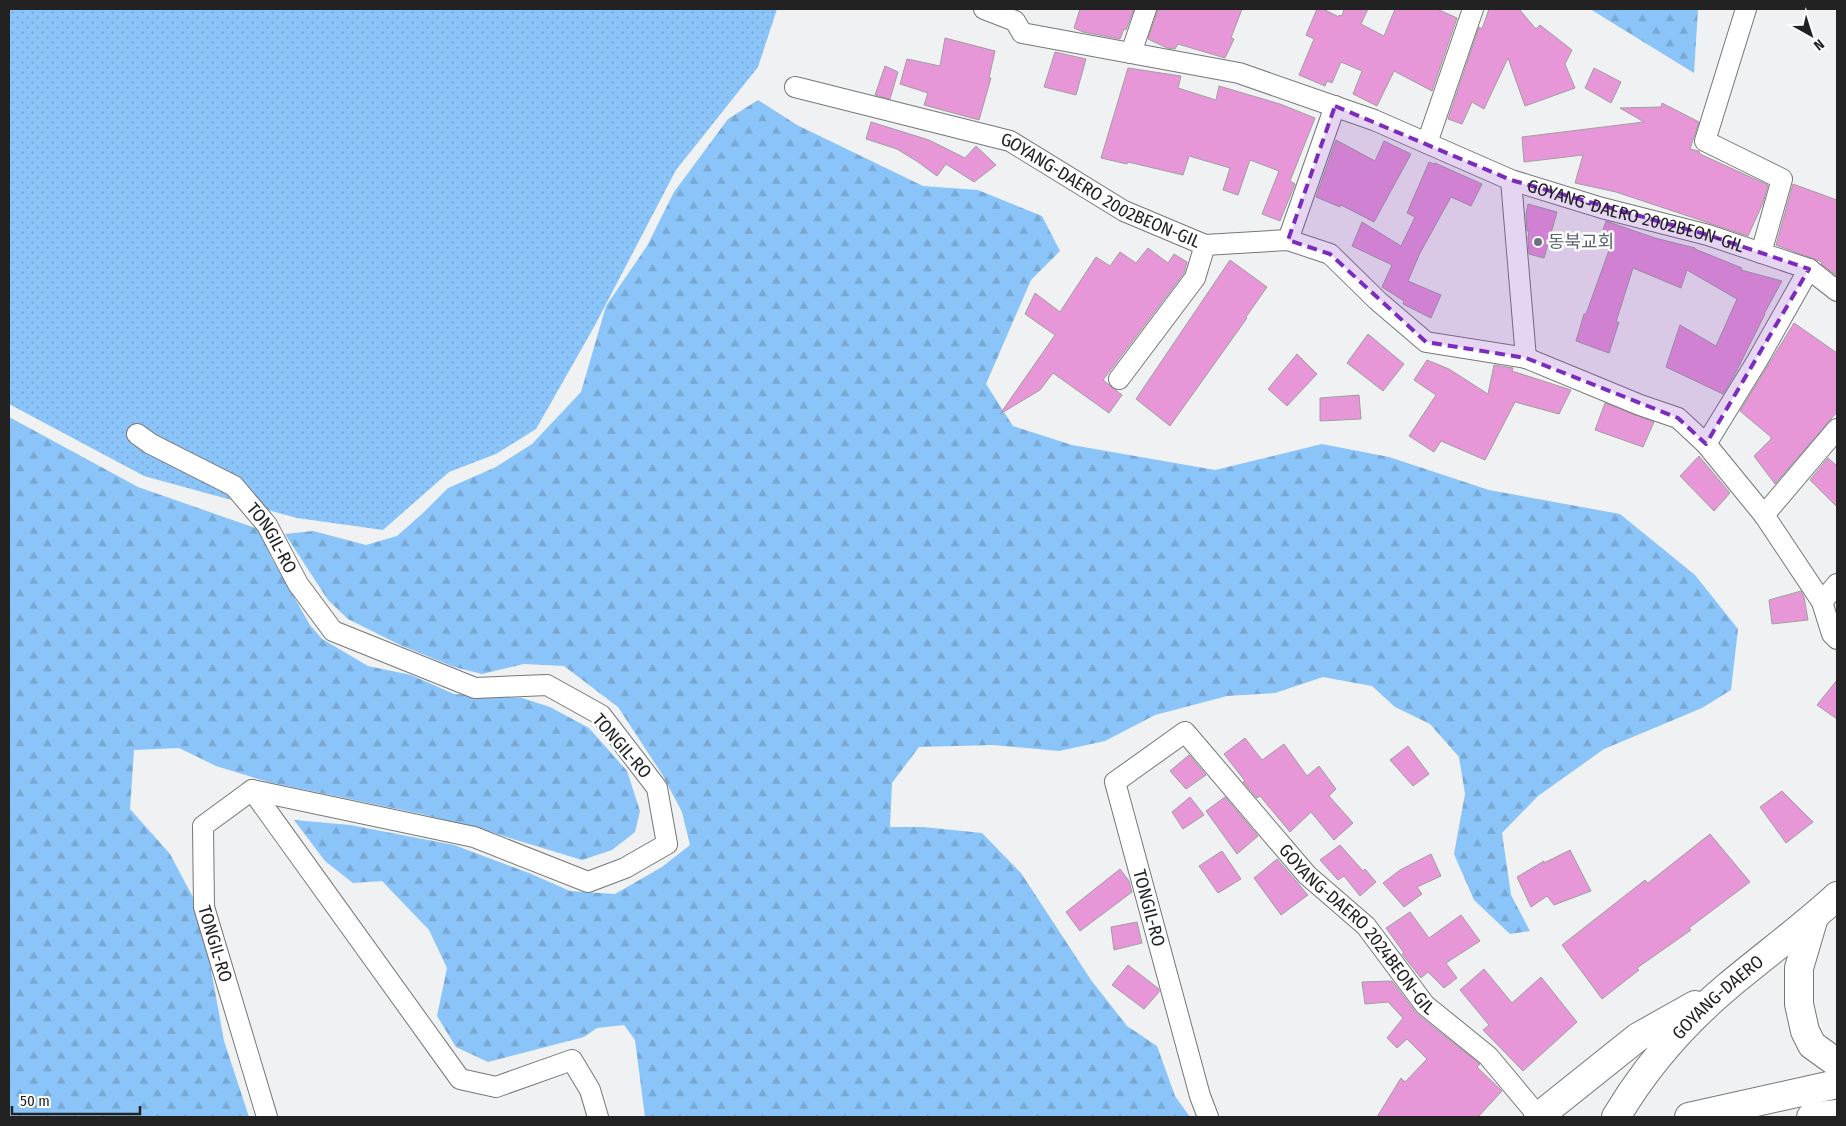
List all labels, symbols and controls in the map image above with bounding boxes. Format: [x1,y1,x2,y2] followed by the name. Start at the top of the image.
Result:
[1786,10,1836,60] north arrow
[1810,35,1827,54] text: N
[999,128,1204,253] street label: GOYANG-DAERO 2002BEON-GIL
[1524,175,1747,257] street label: GOYANG-DAERO 2002BEON-GIL
[1548,231,1614,253] place label: 동북교회
[1532,236,1544,248] marker: 동북교회
[242,498,301,577] street label: TONGIL-RO
[588,709,656,783] street label: TONGIL-RO
[1274,839,1439,1019] street label: GOYANG-DAERO 2024BEON-GIL
[1128,867,1170,949] street label: TONGIL-RO
[193,903,237,985] street label: TONGIL-RO
[1667,951,1768,1044] street label: GOYANG-DAERO
[12,1084,140,1116] scale bar
[20,1092,50,1110] text: 50 m

